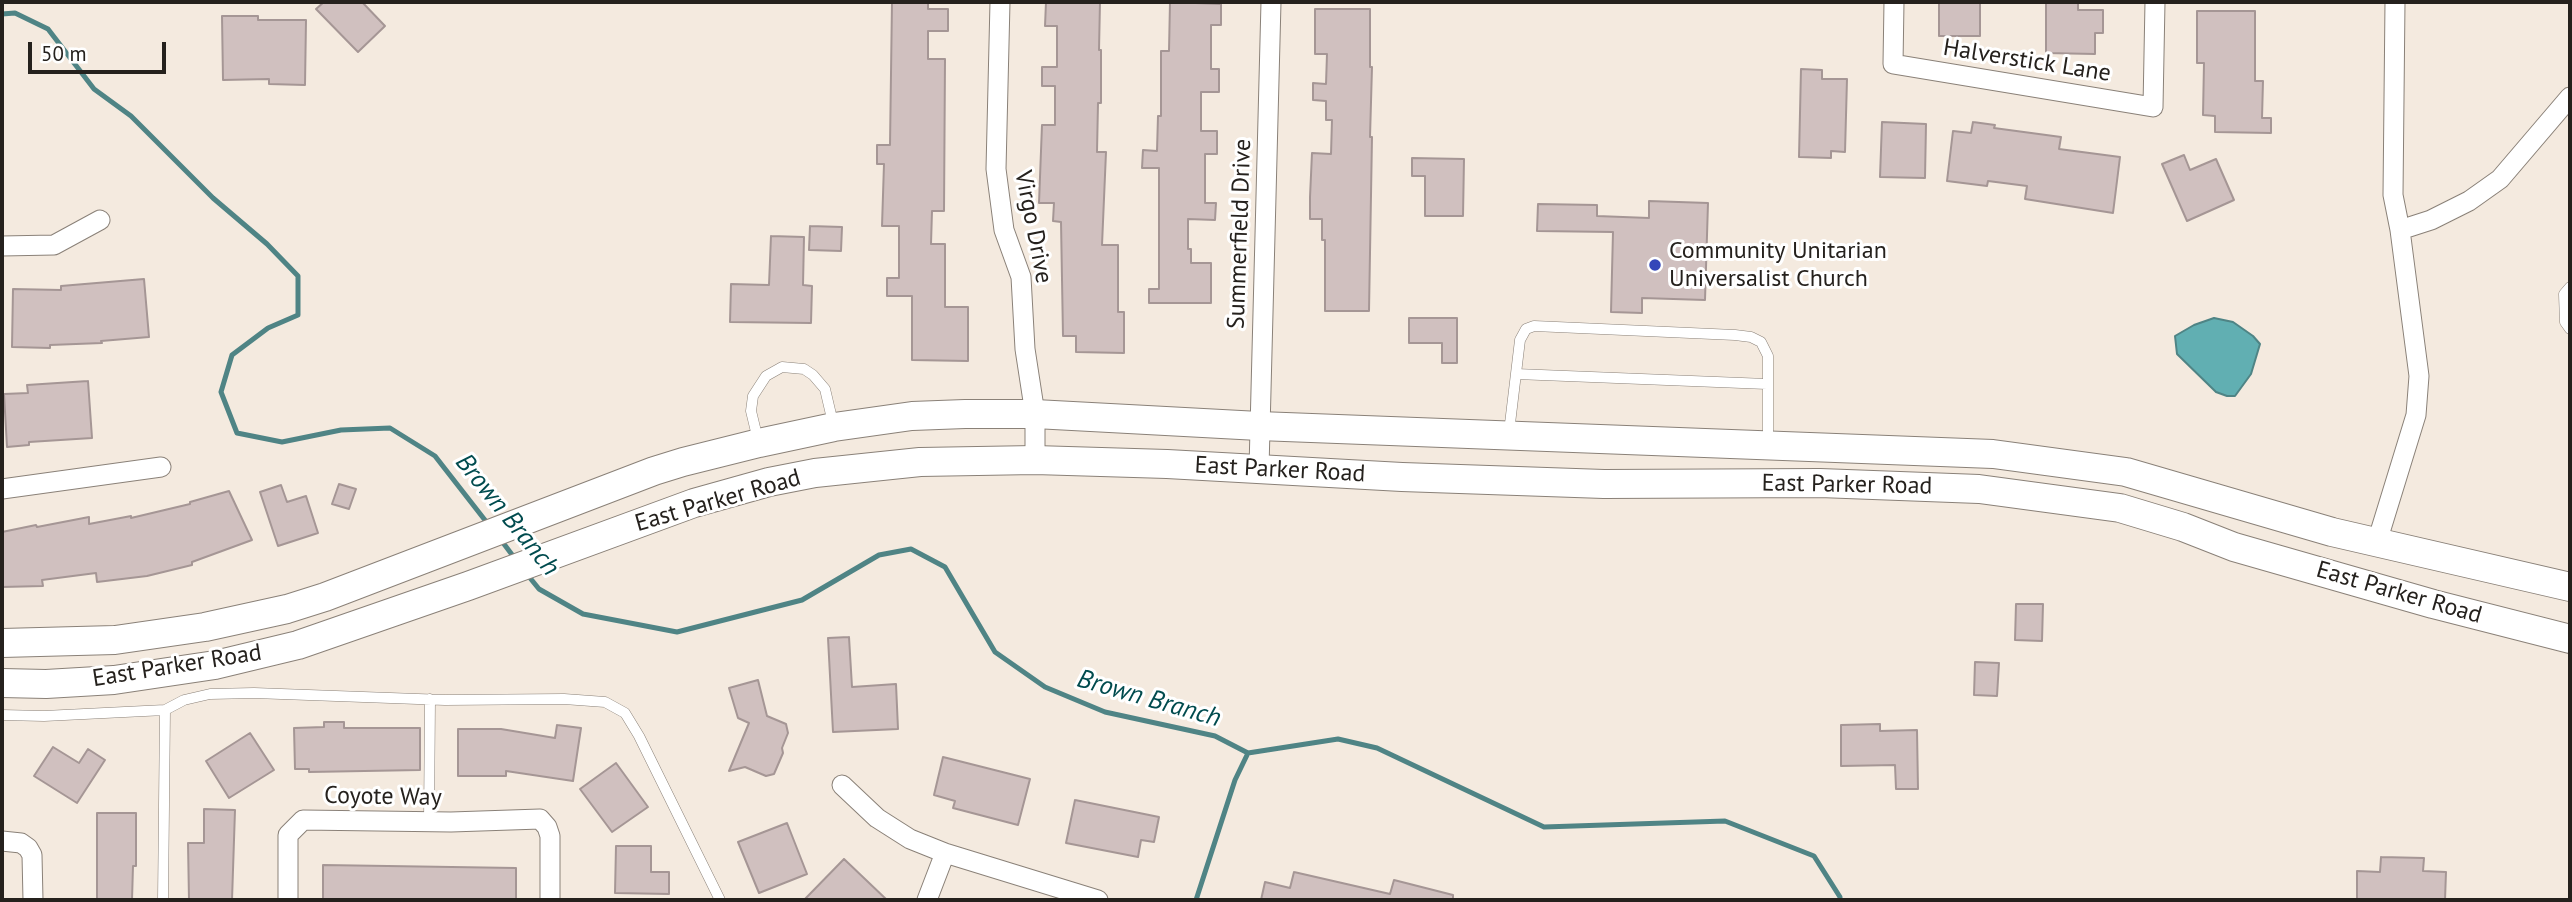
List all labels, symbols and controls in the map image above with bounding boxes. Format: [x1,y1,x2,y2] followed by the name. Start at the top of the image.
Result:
[32,28,170,72] scale bar
[1941,34,2113,88] street label: Halverstick Lane
[41,40,87,67] text: 50 m
[1222,138,1258,330] street label: Summerfield Drive
[1008,168,1058,286] street label: Virgo Drive
[1669,237,1887,293] place label: Community Unitarian Universalist Church
[1647,257,1663,273] marker: Community Unitarian Universalist Church
[448,448,566,582] water label: Brown Branch
[1194,451,1366,489] street label: East Parker Road
[632,464,804,538] street label: East Parker Road
[1761,469,1933,501] street label: East Parker Road
[2313,556,2485,630] street label: East Parker Road
[90,638,264,694] street label: East Parker Road
[1074,664,1224,734] water label: Brown Branch
[324,782,442,812] street label: Coyote Way

